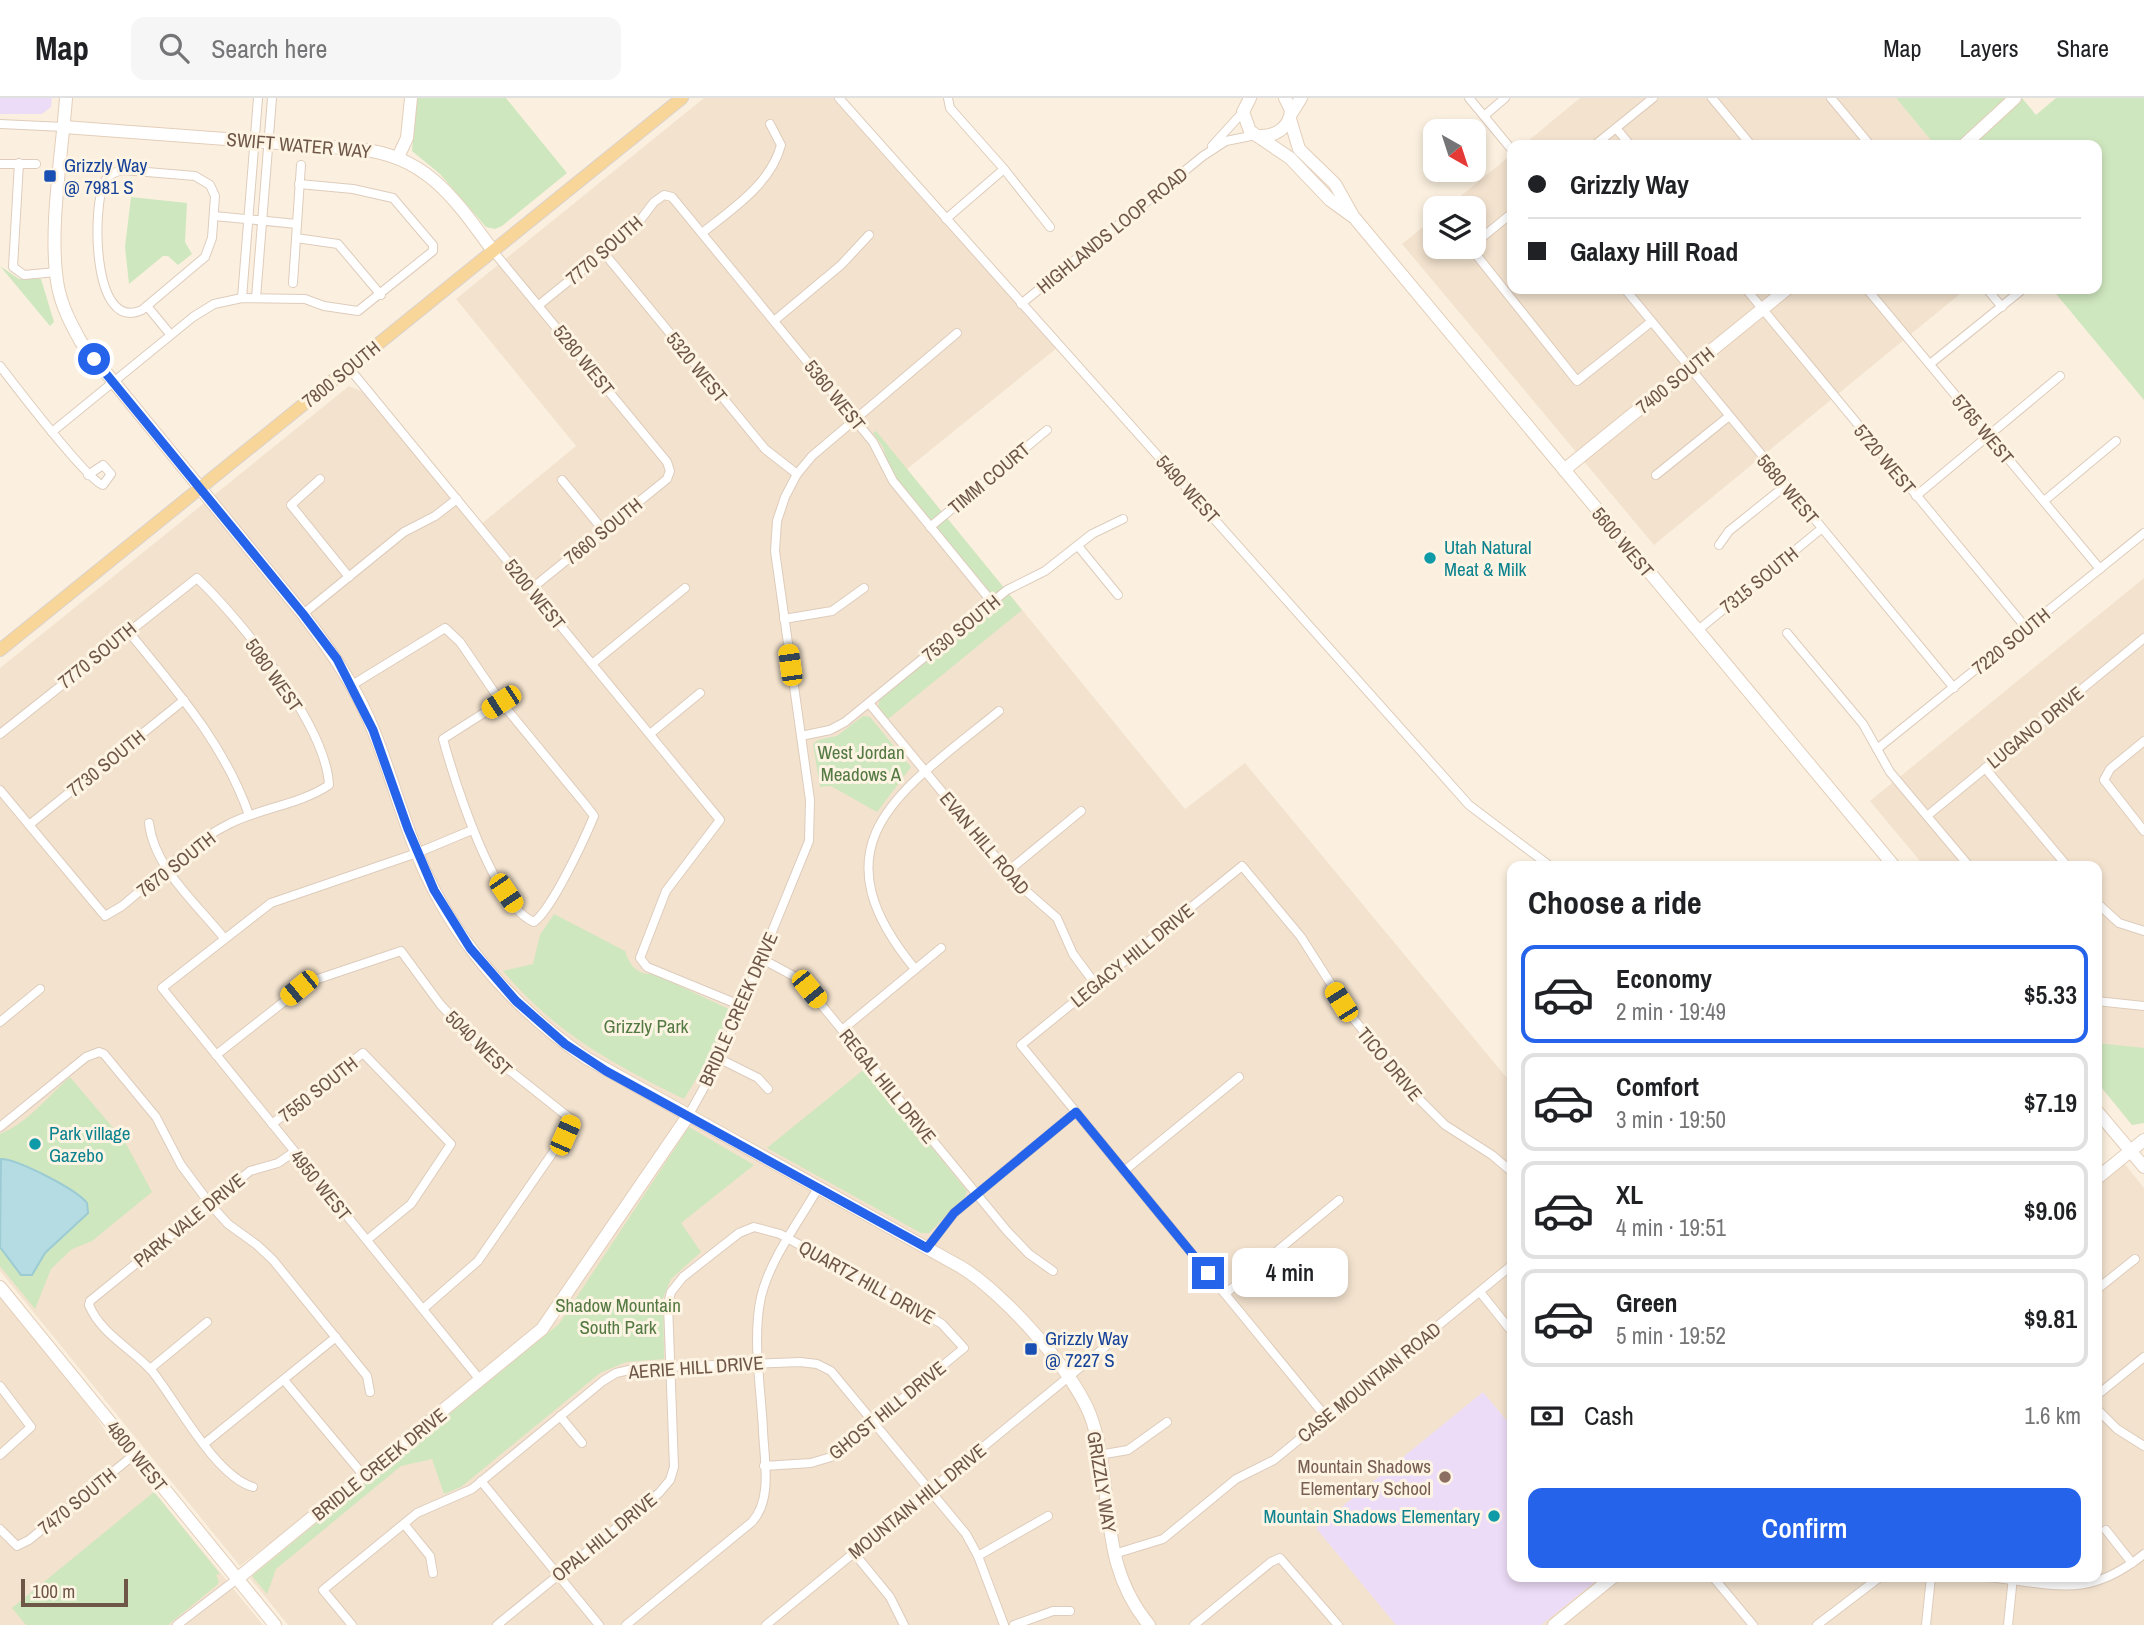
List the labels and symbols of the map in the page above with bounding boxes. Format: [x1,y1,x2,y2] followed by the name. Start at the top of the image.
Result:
[1423,119,1486,182] north arrow
[226,126,373,164] street label: SWIFT WATER WAY
[64,152,148,200] place label: Grizzly Way @ 7981 S
[1031,161,1193,299] street label: HIGHLANDS LOOP ROAD
[42,168,58,184] marker: Grizzly Way @ 7981 S
[560,210,648,290] street label: 7770 SOUTH
[547,319,621,401] street label: 5280 WEST
[660,326,734,408] street label: 5320 WEST
[296,334,386,414] street label: 7800 SOUTH
[1630,340,1720,420] street label: 7400 SOUTH
[78,343,110,375] route start
[798,354,872,436] street label: 5360 WEST
[1946,388,2020,470] street label: 5765 WEST
[1848,418,1922,500] street label: 5720 WEST
[943,436,1036,520] street label: TIMM COURT
[1751,448,1825,530] street label: 5680 WEST
[1150,449,1226,529] street label: 5490 WEST
[558,491,648,571] street label: 7660 SOUTH
[1586,501,1660,583] street label: 5600 WEST
[1444,534,1531,582] place label: Utah Natural Meat & Milk
[1714,540,1804,620] street label: 7315 SOUTH
[1422,550,1438,566] marker: Utah Natural Meat & Milk
[498,553,572,635] street label: 5200 WEST
[916,588,1006,668] street label: 7530 SOUTH
[1966,601,2056,681] street label: 7220 SOUTH
[52,615,142,695] street label: 7770 SOUTH
[239,633,309,717] street label: 5080 WEST
[777,643,804,687] car
[1981,680,2089,774] street label: LUGANO DRIVE
[478,682,525,722] car
[61,723,151,803] street label: 7730 SOUTH
[817,739,905,787] park label: West Jordan Meadows A
[934,786,1036,900] street label: EVAN HILL ROAD
[131,825,221,903] street label: 7670 SOUTH
[486,870,527,916] car
[1065,897,1199,1013] street label: LEGACY HILL DRIVE
[692,928,784,1090] street label: BRIDLE CREEK DRIVE
[788,966,831,1012] car
[277,967,322,1009] car
[1321,979,1362,1025] car
[440,1004,519,1082] street label: 5040 WEST
[604,1013,689,1039] park label: Grizzly Park
[1351,1021,1429,1107] street label: TICO DRIVE
[834,1023,942,1149] street label: REGAL HILL DRIVE
[273,1050,363,1128] street label: 7550 SOUTH
[547,1112,584,1158] car
[49,1120,130,1168] place label: Park village Gazebo
[27,1136,43,1152] marker: Park village Gazebo
[284,1144,358,1226] street label: 4950 WEST
[128,1167,250,1273] street label: PARK VALE DRIVE
[794,1234,940,1330] street label: QUARTZ HILL DRIVE
[1232,1248,1348,1298] callout: 4 min
[1192,1257,1224,1289] route end
[555,1292,681,1340] park label: Shadow Mountain South Park
[1292,1316,1446,1448] street label: CASE MOUNTAIN ROAD
[1045,1325,1129,1373] place label: Grizzly Way @ 7227 S
[1023,1341,1039,1357] marker: Grizzly Way @ 7227 S
[627,1349,764,1385] street label: AERIE HILL DRIVE
[823,1355,951,1465] street label: GHOST HILL DRIVE
[306,1402,452,1526] street label: BRIDLE CREEK DRIVE
[100,1415,174,1497] street label: 4800 WEST
[1081,1429,1123,1535] street label: GRIZZLY WAY
[843,1437,991,1565] street label: MOUNTAIN HILL DRIVE
[1298,1453,1431,1501] place label: Mountain Shadows Elementary School
[32,1461,122,1541] street label: 7470 SOUTH
[1437,1469,1453,1485] marker: Mountain Shadows Elementary School
[546,1486,662,1588] street label: OPAL HILL DRIVE
[1263,1503,1480,1529] place label: Mountain Shadows Elementary
[1486,1508,1502,1524] marker: Mountain Shadows Elementary
[21,1576,128,1608] scale bar

